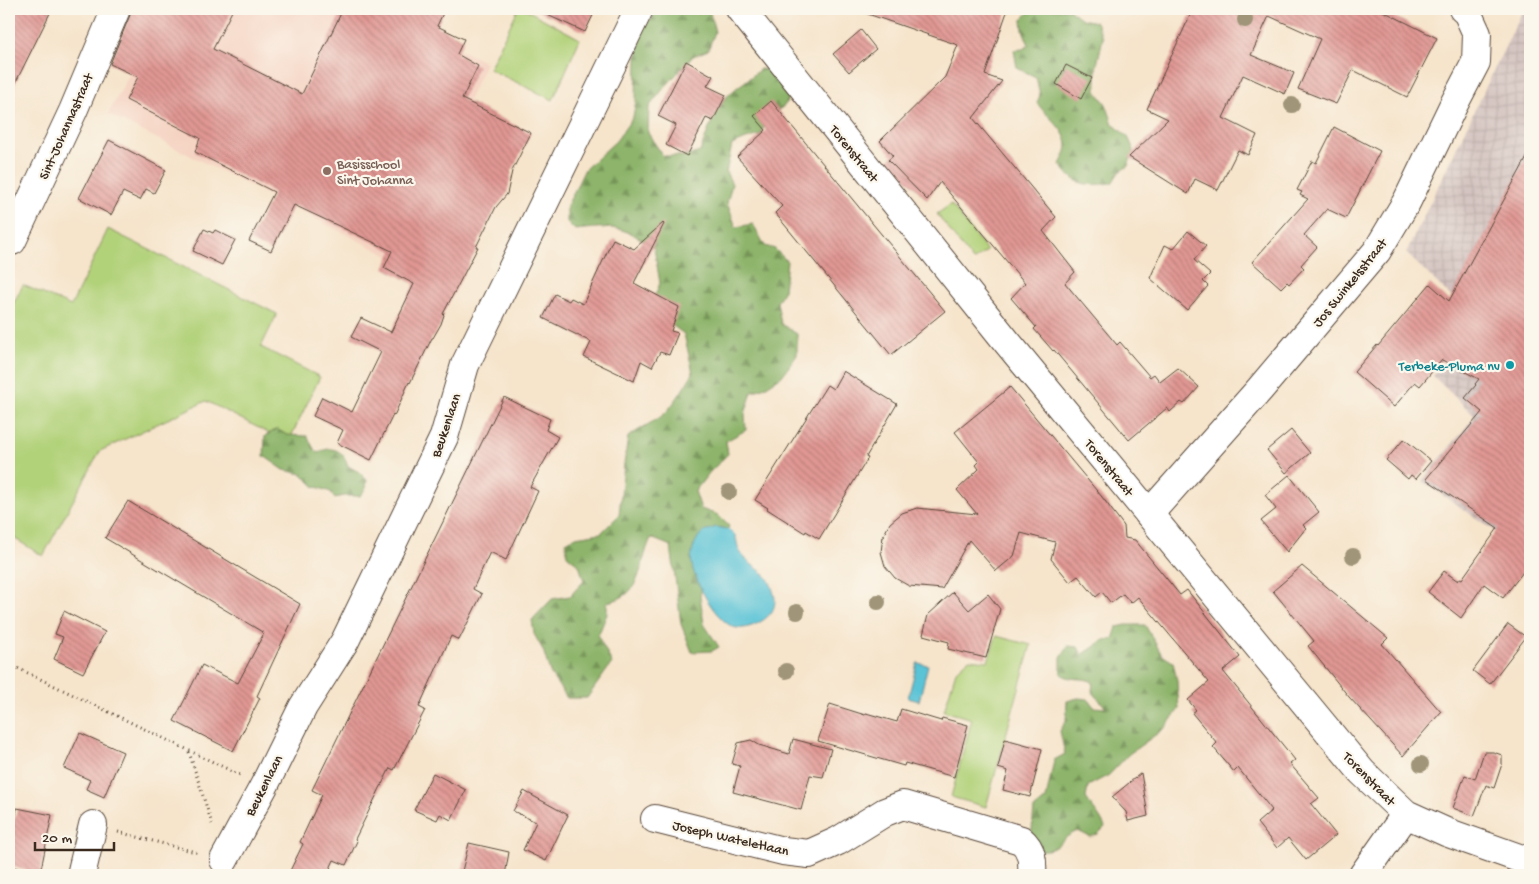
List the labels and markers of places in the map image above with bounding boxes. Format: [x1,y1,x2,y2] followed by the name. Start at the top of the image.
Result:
[336,157,414,190] place label: Basisschool Sint Johanna
[321,165,333,177] marker: Basisschool Sint Johanna
[1398,359,1500,376] place label: Terbeke-Pluma nv
[1504,359,1516,371] marker: Terbeke-Pluma nv

